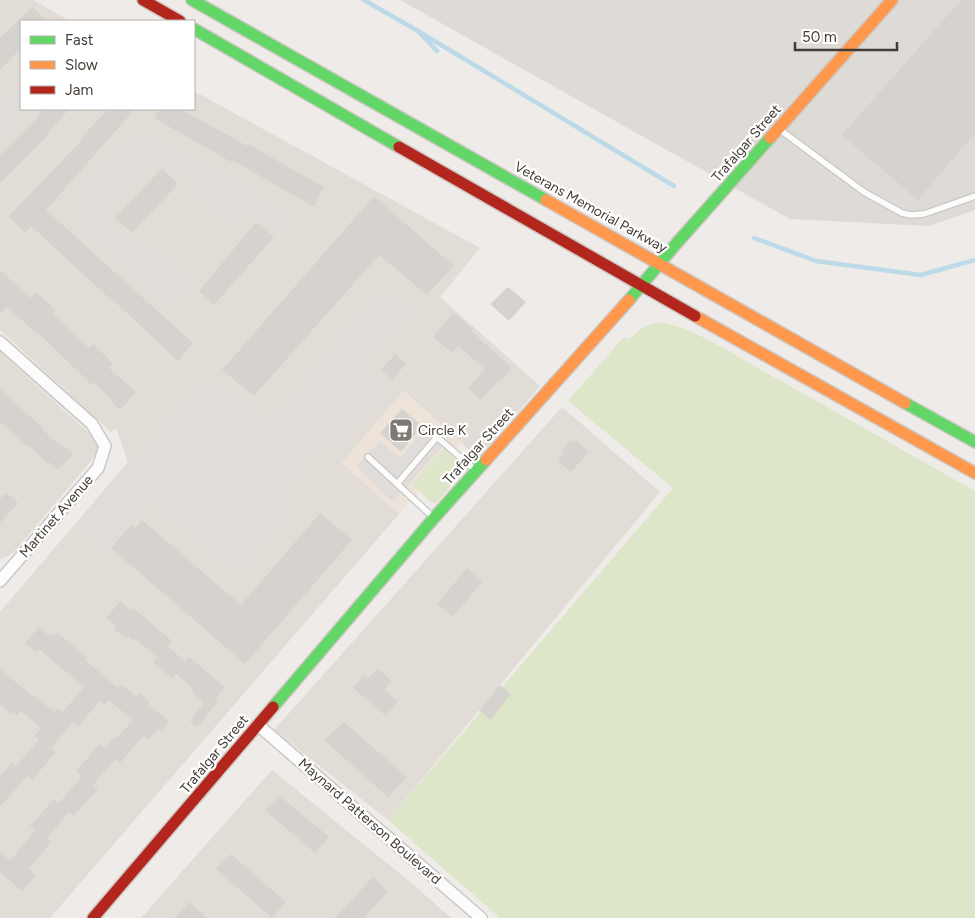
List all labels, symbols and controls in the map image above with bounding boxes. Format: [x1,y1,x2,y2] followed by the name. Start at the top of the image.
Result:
[20,20,195,110] legend
[795,20,898,52] scale bar
[802,28,837,46] text: 50 m
[65,31,94,49] text: Fast
[65,56,98,74] text: Slow
[65,81,93,99] text: Jam
[708,101,785,186] street label: Trafalgar Street
[511,158,671,257] street label: Veterans Memorial Parkway
[440,405,517,488] street label: Trafalgar Street
[388,417,414,443] supermarket icon: Circle K
[418,422,467,439] place label: Circle K
[16,471,97,561] street label: Martinet Avenue
[177,712,252,797] street label: Trafalgar Street
[295,755,445,888] street label: Maynard Patterson Boulevard

